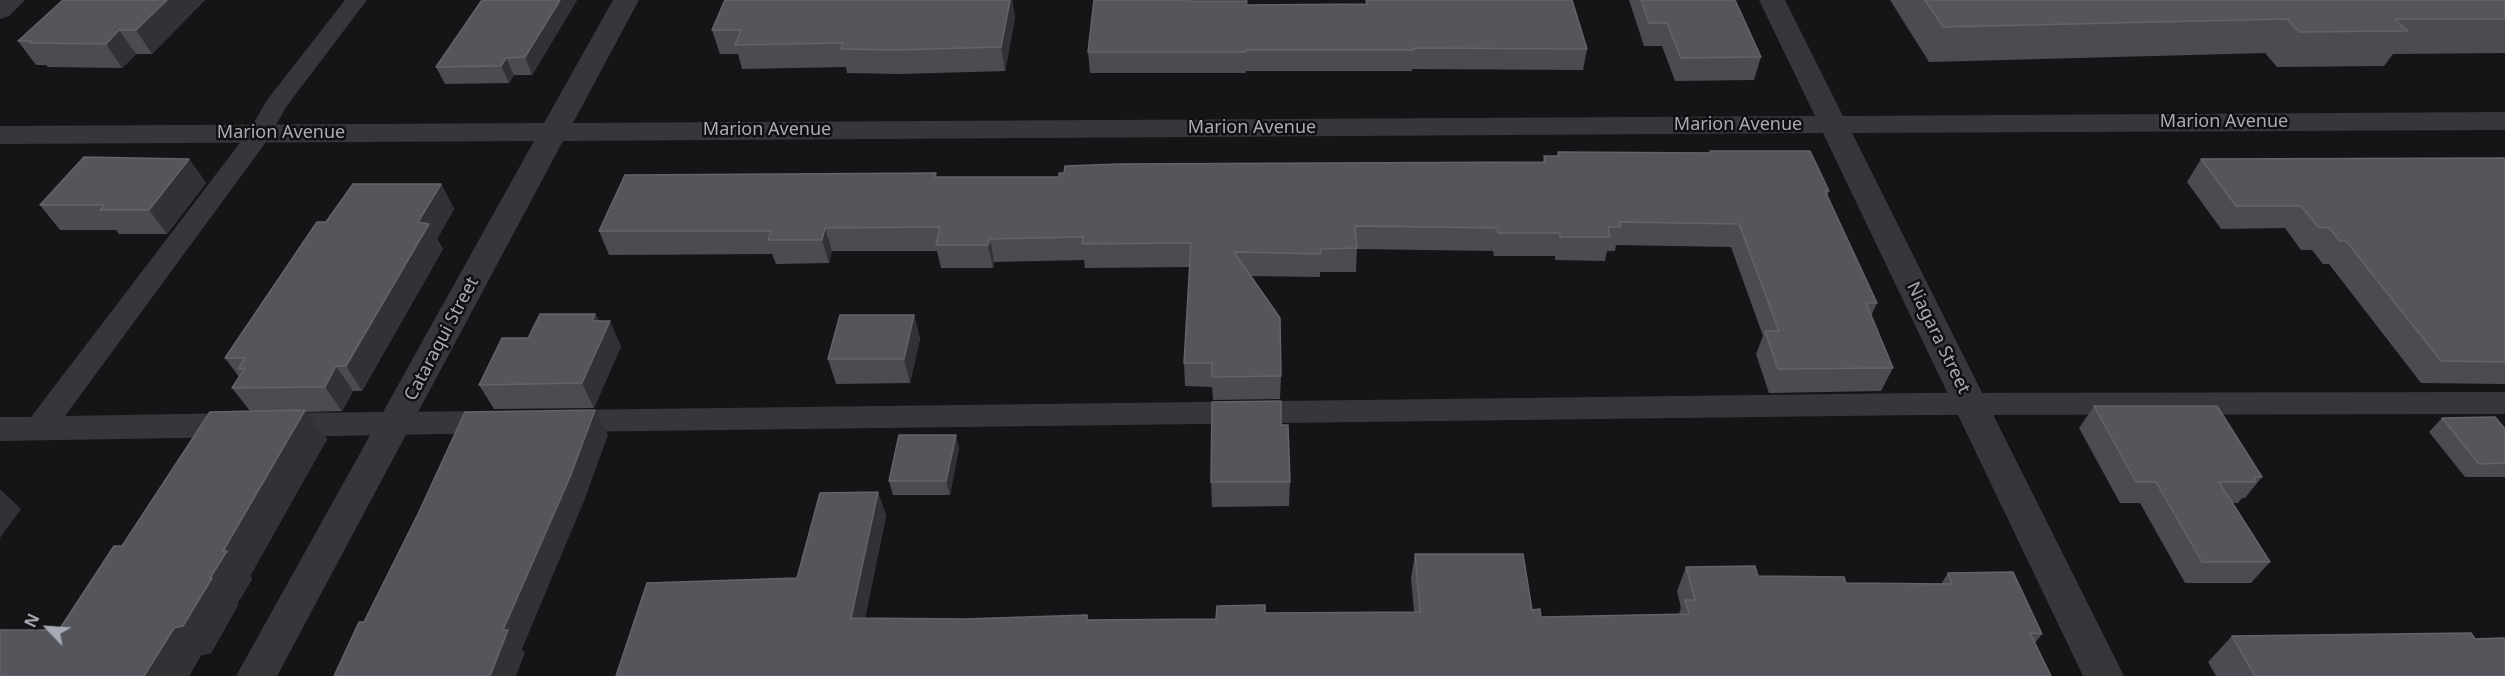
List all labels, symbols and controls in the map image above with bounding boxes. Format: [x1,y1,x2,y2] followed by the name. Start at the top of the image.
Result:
[2160,111,2288,133] street label: Marion Avenue
[1674,114,1802,136] street label: Marion Avenue
[1188,117,1316,139] street label: Marion Avenue
[703,119,831,141] street label: Marion Avenue
[217,122,345,144] street label: Marion Avenue
[400,273,484,405] street label: Cataraqui Street
[1902,279,1974,397] street label: Niagara Street
[18,598,78,658] north arrow
[19,610,44,631] text: N

